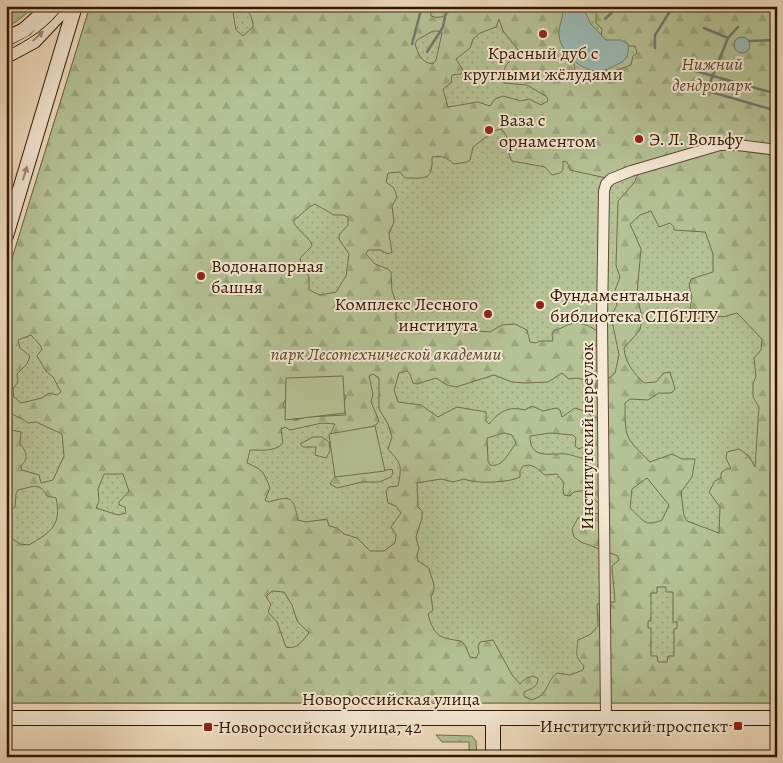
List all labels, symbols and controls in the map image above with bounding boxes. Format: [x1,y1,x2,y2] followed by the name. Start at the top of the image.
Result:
[537,28,549,40] marker: Красный дуб с круглыми жёлудями
[32,31,44,42] one-way arrow
[463,41,623,86] place label: Красный дуб с круглыми жёлудями
[672,52,752,97] park label: Нижний дендропарк
[499,108,596,153] place label: Ваза с орнаментом
[483,124,495,136] marker: Ваза с орнаментом
[649,127,744,151] place label: Э. Л. Вольфу
[633,133,645,145] marker: Э. Л. Вольфу
[22,165,30,180] one-way arrow
[211,254,324,299] place label: Водонапорная башня
[195,270,207,282] marker: Водонапорная башня
[550,283,719,328] place label: Фундаментальная библиотека СПбГЛТУ
[335,292,479,337] place label: Комплекс Лесного института
[534,299,546,311] marker: Фундаментальная библиотека СПбГЛТУ
[482,308,494,320] marker: Комплекс Лесного института
[271,342,501,366] park label: парк Лесотехнической академии
[575,342,599,530] street label: Институтский переулок
[302,687,481,711] street label: Новороссийская улица
[540,714,728,738] place label: Институтский проспект
[218,715,422,739] place label: Новороссийская улица, 42
[732,720,744,732] marker: Институтский проспект
[202,721,214,733] marker: Новороссийская улица, 42

